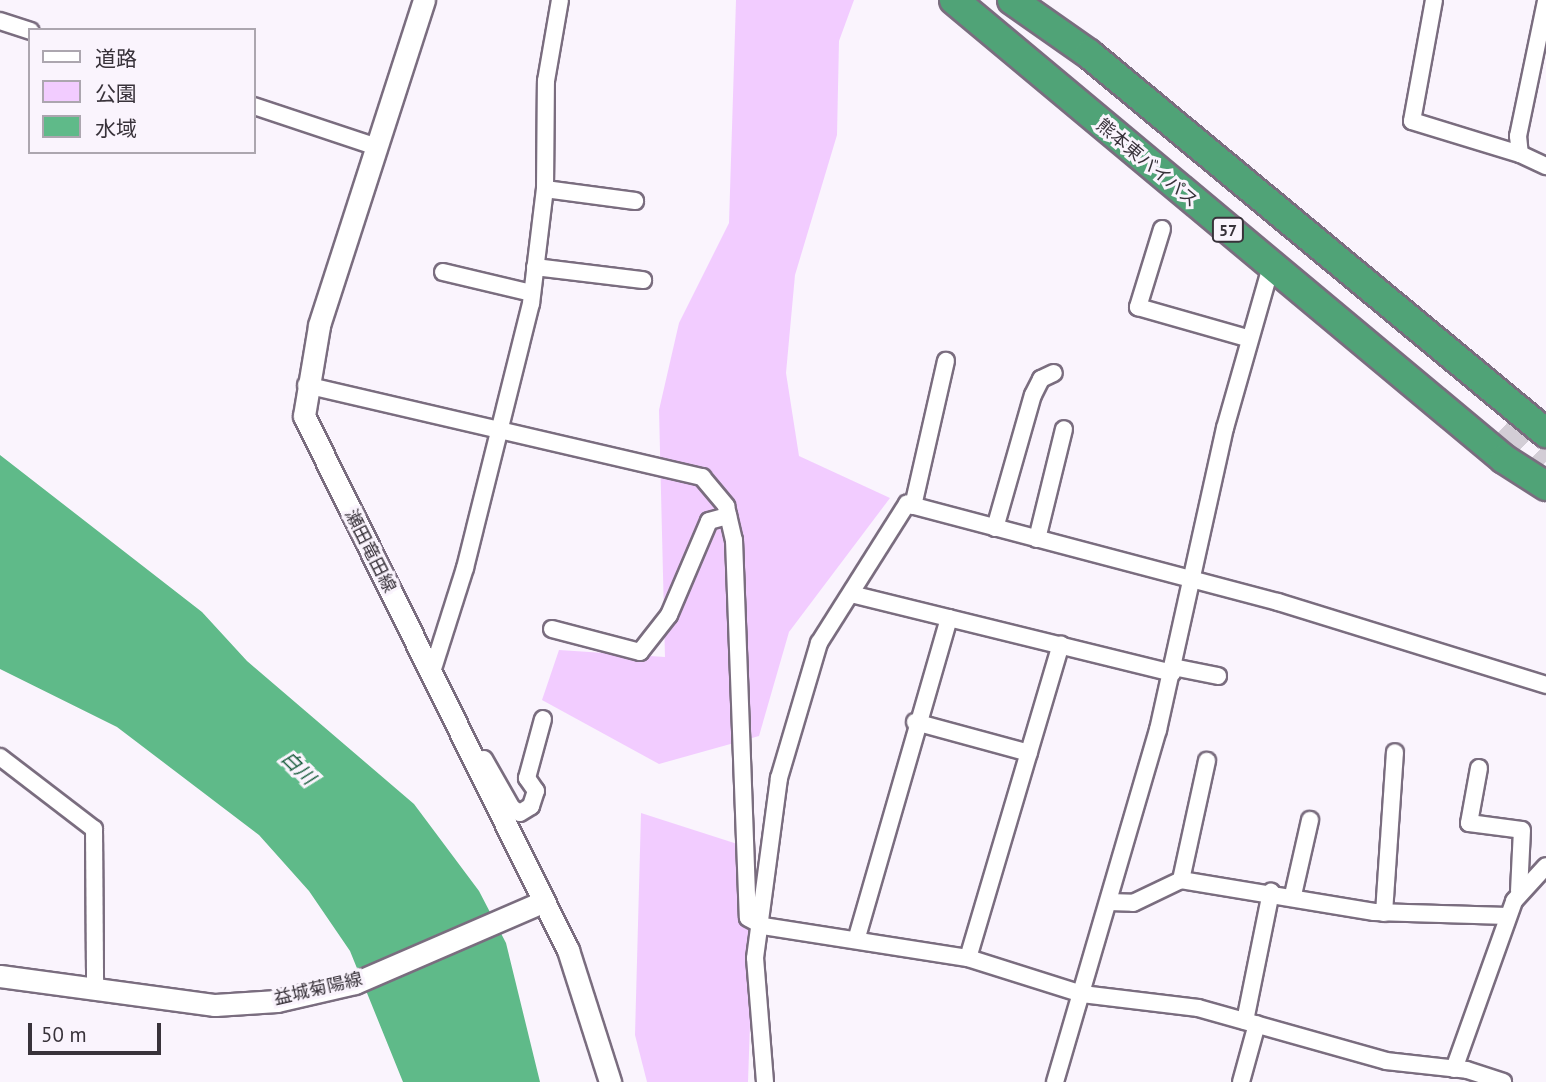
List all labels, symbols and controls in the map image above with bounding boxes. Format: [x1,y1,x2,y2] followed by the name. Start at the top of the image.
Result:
[28,28,256,154] legend
[95,45,137,72] text: 道路
[95,80,137,107] text: 公園
[1092,114,1202,212] street label: 熊本東バイパス
[95,115,137,142] text: 水域
[1210,218,1246,242] road number: 57
[340,506,400,596] street label: 瀬田竜田線
[276,747,320,789] water label: 白川
[272,968,364,1010] street label: 益城菊陽線
[32,1009,164,1052] scale bar
[41,1021,87,1048] text: 50 m

